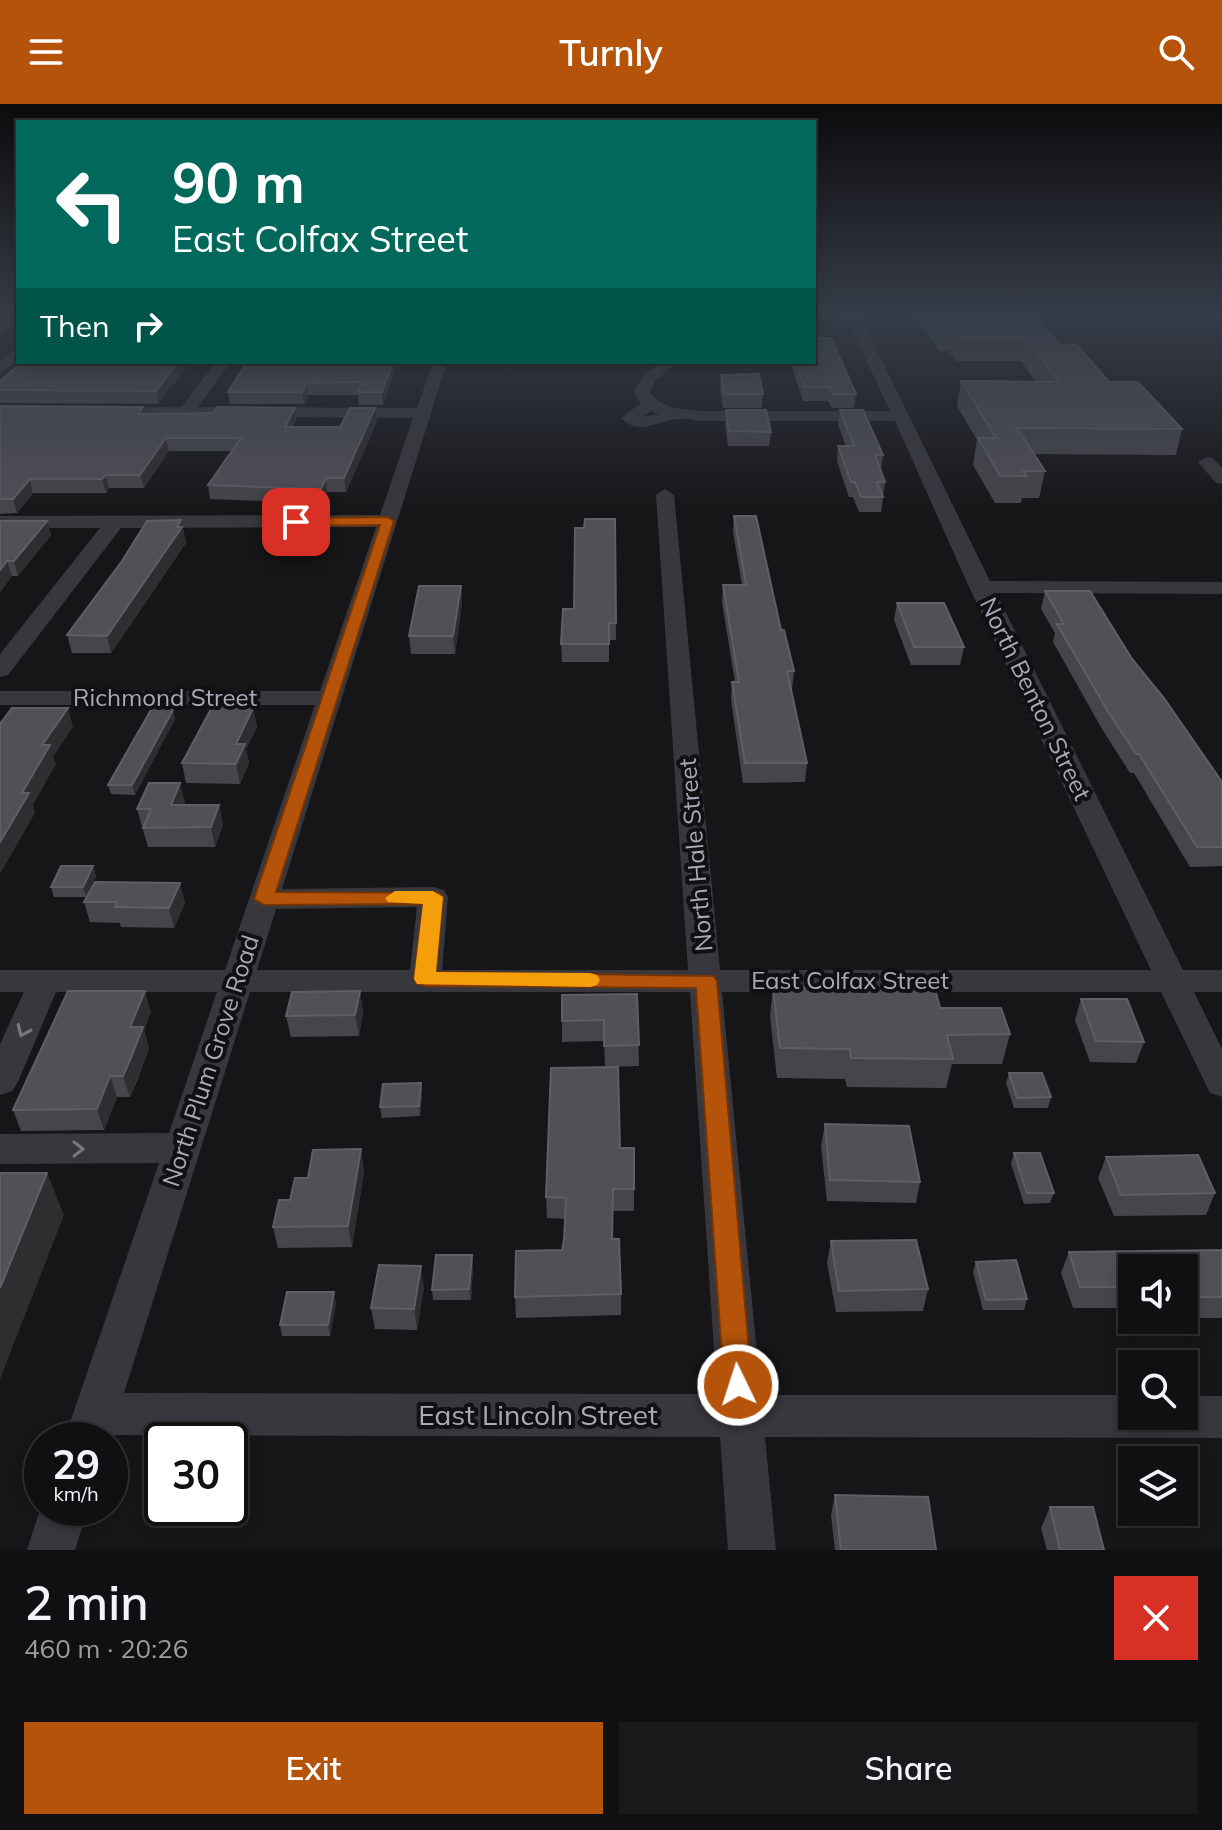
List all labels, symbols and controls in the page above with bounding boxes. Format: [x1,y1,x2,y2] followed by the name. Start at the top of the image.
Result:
[24,30,68,74] icon: menu
[559,30,663,75] text: Turnly
[1154,30,1198,74] icon: search
[172,147,305,217] text: 90 m
[40,152,144,256] icon: left
[172,216,468,261] text: East Colfax Street
[126,304,170,348] icon: right
[40,307,110,345] text: Then
[262,488,330,556] pin
[274,500,318,544] icon: arrive
[974,592,1098,805] street label: North Benton Street
[73,682,257,712] street label: Richmond Street
[672,757,718,953] street label: North Hale Street
[155,931,265,1190] street label: North Plum Grove Road
[751,965,949,995] street label: East Colfax Street
[16,1023,32,1038] one-way arrow
[72,1140,85,1158] one-way arrow
[1118,1254,1198,1526] map controls
[1118,1254,1198,1334] button: sound
[696,1343,780,1427] position arrow
[1118,1350,1198,1430] button: search
[418,1397,658,1432] street label: East Lincoln Street
[144,1422,248,1526] speed limit sign: 30
[52,1439,100,1489] text: 29
[1118,1446,1198,1526] button: layers
[53,1481,99,1506] text: km/h
[24,1572,149,1632] text: 2 min
[1114,1576,1198,1660] button: close
[24,1632,188,1665] text: 460 m · 20:26
[24,1722,603,1814] button: Exit
[619,1722,1198,1814] button: Share

